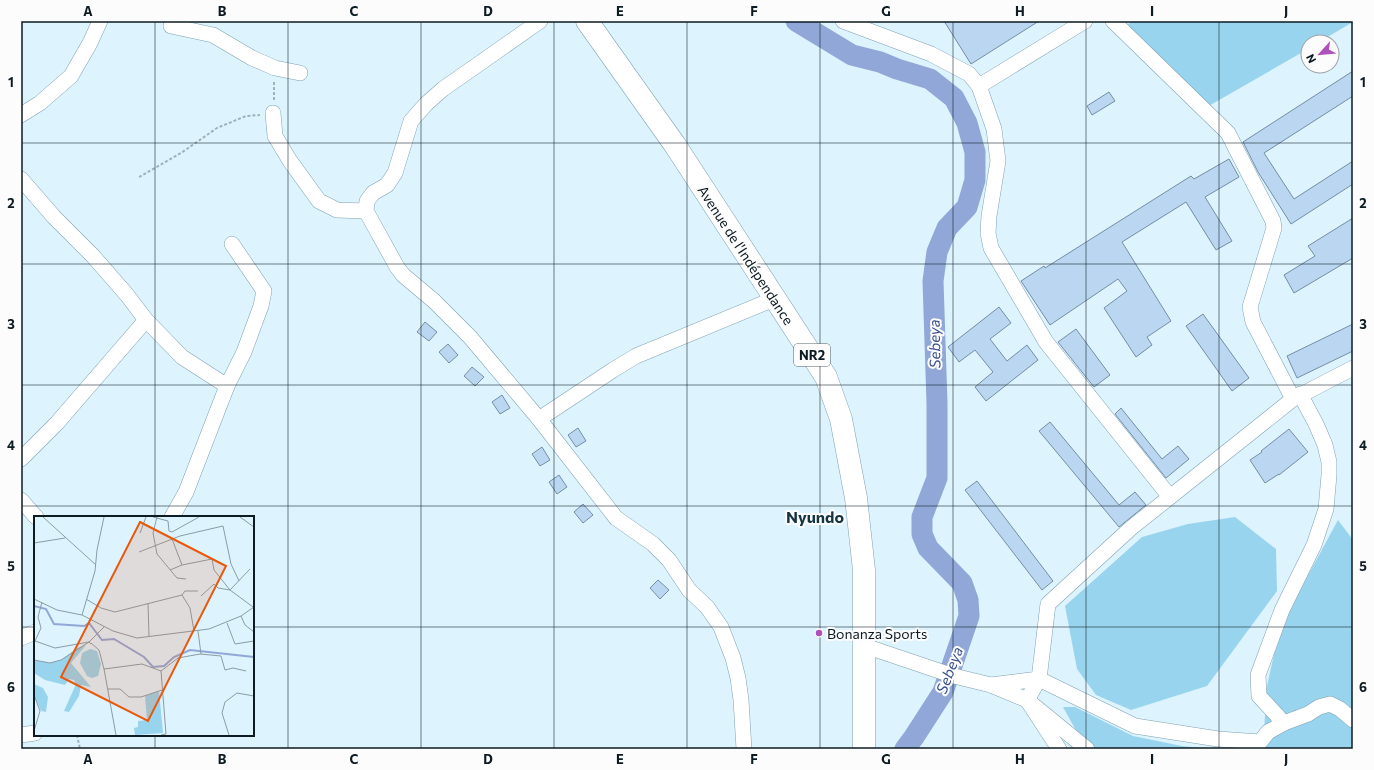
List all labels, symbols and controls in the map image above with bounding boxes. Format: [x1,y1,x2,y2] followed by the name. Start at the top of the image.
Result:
[83,3,93,19] text: A
[218,3,227,19] text: B
[350,3,359,19] text: C
[483,3,493,19] text: D
[616,3,624,19] text: E
[750,3,758,19] text: F
[881,3,891,19] text: G
[1015,3,1025,19] text: H
[1150,3,1154,19] text: I
[1284,3,1288,19] text: J
[1300,34,1340,74] north arrow
[1303,52,1318,65] text: N
[8,74,14,90] text: 1
[1360,74,1366,90] text: 1
[695,182,797,328] street label: Avenue de l'Indépendance
[7,195,15,211] text: 2
[1359,195,1367,211] text: 2
[7,316,15,332] text: 3
[1359,316,1367,332] text: 3
[925,319,943,369] water label: Sebeya
[794,344,830,366] road number: NR2
[7,437,15,453] text: 4
[1359,437,1367,453] text: 4
[786,507,844,526] district label: Nyundo
[34,516,254,736] inset map
[7,558,15,574] text: 5
[1359,558,1367,574] text: 5
[827,625,927,642] place label: Bonanza Sports
[814,628,824,638] marker: Bonanza Sports
[932,644,966,696] water label: Sebeya
[7,679,15,695] text: 6
[1359,679,1367,695] text: 6
[83,751,93,767] text: A
[218,751,227,767] text: B
[350,751,359,767] text: C
[483,751,493,767] text: D
[616,751,624,767] text: E
[750,751,758,767] text: F
[881,751,891,767] text: G
[1015,751,1025,767] text: H
[1150,751,1154,767] text: I
[1284,751,1288,767] text: J

